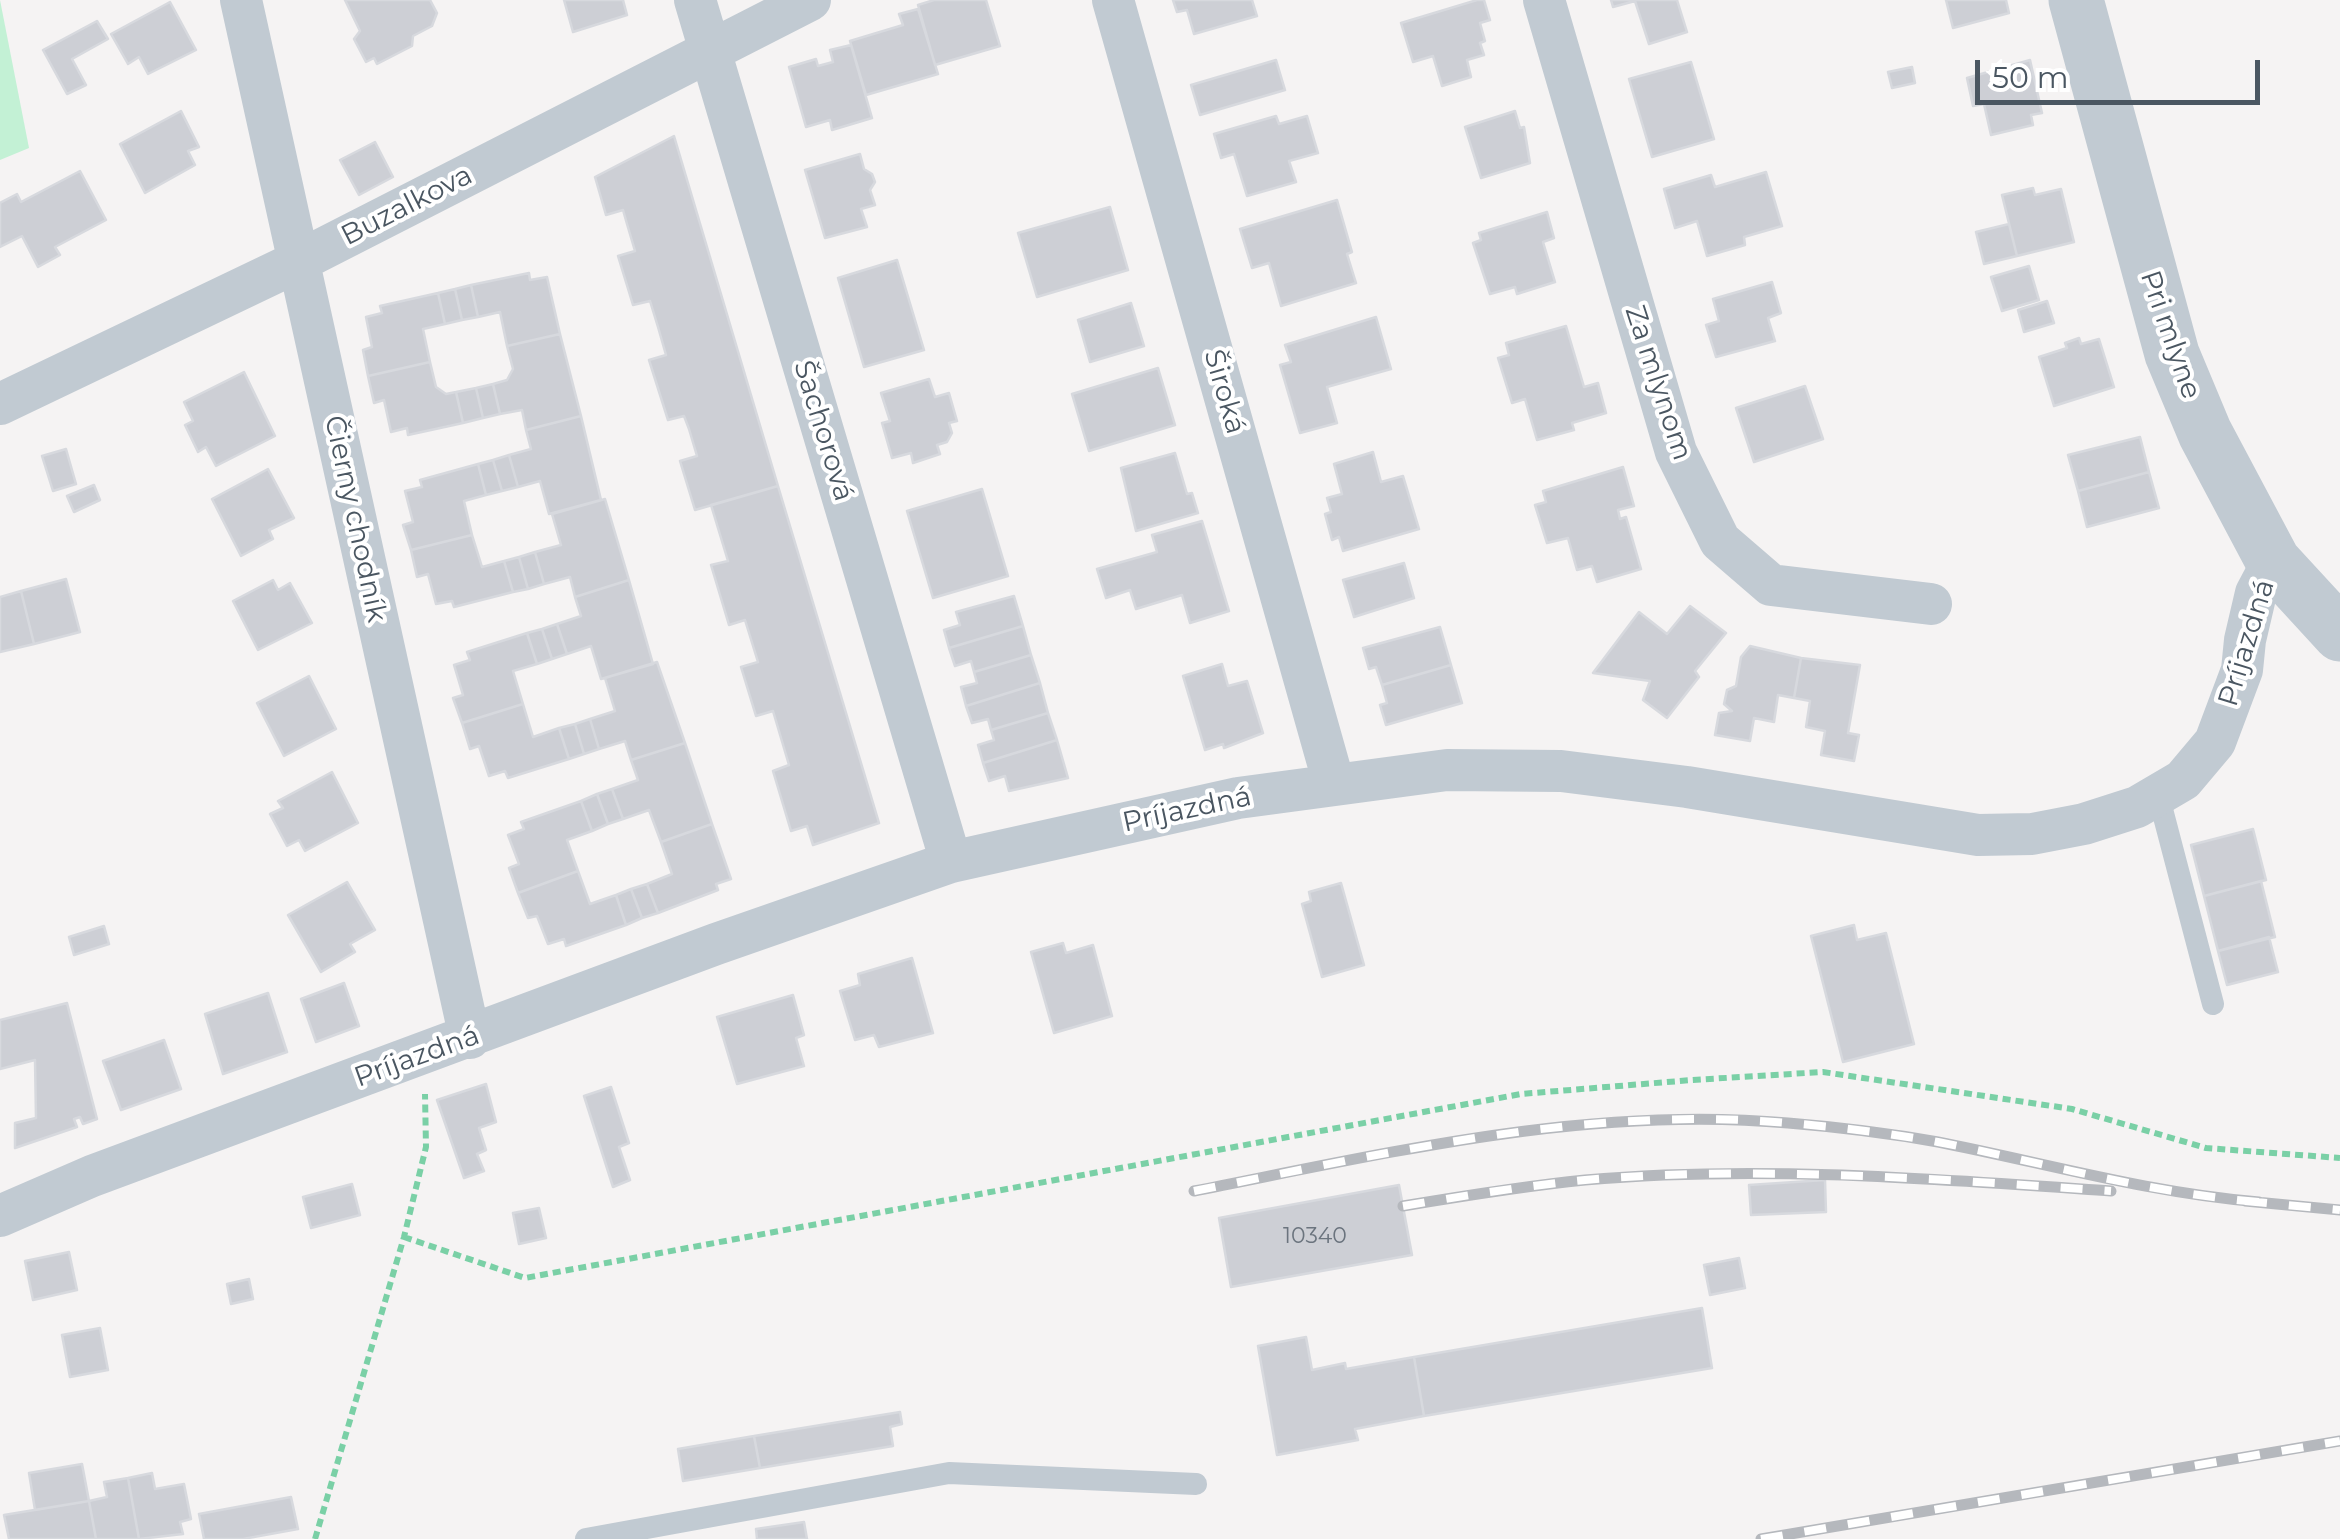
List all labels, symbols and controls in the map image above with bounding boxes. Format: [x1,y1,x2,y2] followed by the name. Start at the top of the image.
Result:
[1980,40,2265,102] scale bar
[1992,59,2069,96] text: 50 m
[336,159,478,253] street label: Buzalkova
[2132,266,2208,404] street label: Pri mlyne
[1617,301,1699,465] street label: Za mlynom
[1196,346,1252,438] street label: Široká
[786,357,860,505] street label: Šachorová
[317,413,393,625] street label: Čierny chodník
[2212,576,2282,710] street label: Príjazdná
[1120,780,1254,840] street label: Príjazdná
[350,1019,484,1095] street label: Príjazdná
[1283,1224,1347,1250] house number: 10340

